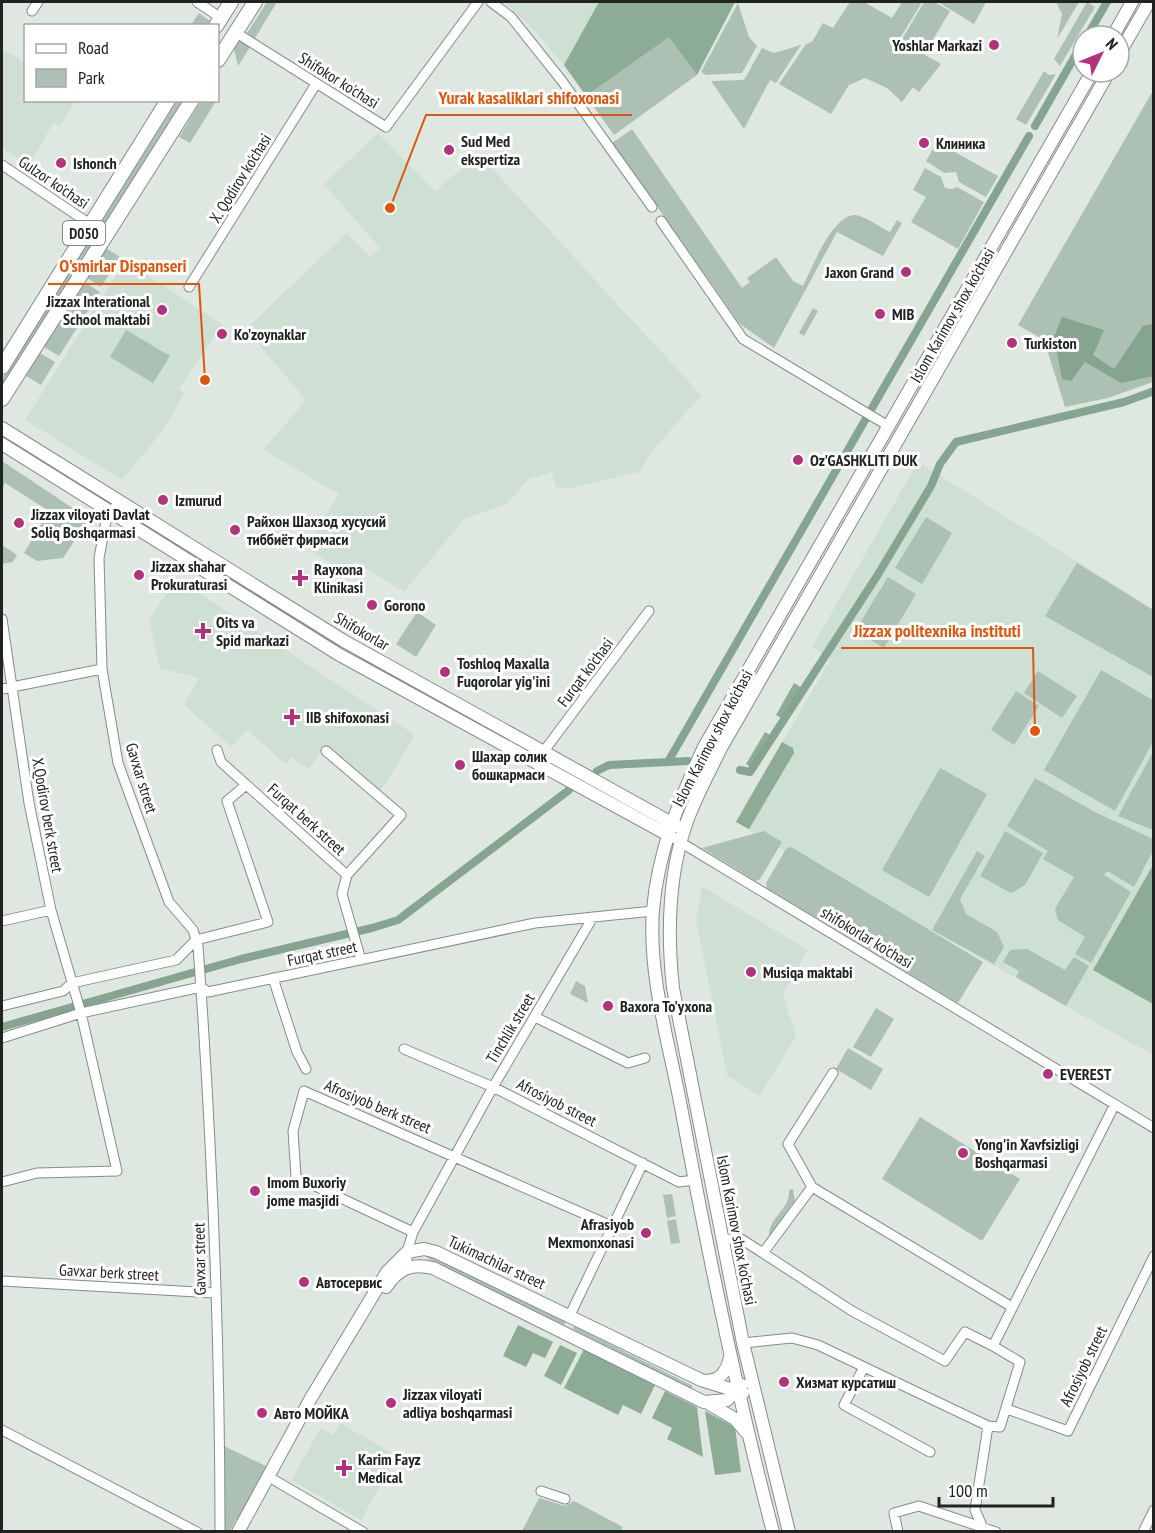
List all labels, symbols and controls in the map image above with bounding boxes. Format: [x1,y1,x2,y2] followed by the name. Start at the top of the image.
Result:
[24,24,219,102] legend
[1071,24,1131,84] north arrow
[1102,34,1122,54] text: N
[891,35,982,55] place label: Yoshlar Markazi
[78,36,109,59] text: Road
[987,38,1001,52] marker: Yoshlar Markazi
[295,47,383,113] street label: Shifokor ko'chasi
[78,66,105,89] text: Park
[426,79,632,115] callout: Yurak kasaliklari shifoxonasi
[438,86,619,109] text: Yurak kasaliklari shifoxonasi
[205,130,275,226] street label: X. Qodirov ko'chasi
[461,131,520,169] place label: Sud Med ekspertiza
[936,133,986,153] place label: Клиника
[917,136,931,150] marker: Клиника
[442,143,456,157] marker: Sud Med ekspertiza
[15,151,93,213] street label: Gulzor ko'chasi
[73,153,117,173] place label: Ishonch
[54,156,68,170] marker: Ishonch
[63,221,105,245] road number: D050
[905,244,999,386] street label: Islom Karimov shox ko'chasi
[48,248,199,284] callout: O'smirlar Dispanseri
[59,254,187,277] text: O'smirlar Dispanseri
[824,262,894,282] place label: Jaxon Grand
[899,265,913,279] marker: Jaxon Grand
[45,291,150,329] place label: Jizzax Interational School maktabi
[155,303,169,317] marker: Jizzax Interational School maktabi
[892,304,914,324] place label: MIB
[873,307,887,321] marker: MIB
[234,324,306,344] place label: Ko'zoynaklar
[215,327,229,341] marker: Ko'zoynaklar
[1024,333,1077,353] place label: Turkiston
[1005,336,1019,350] marker: Turkiston
[810,450,918,470] place label: Oz'GASHKLITI DUK
[791,453,805,467] marker: Oz'GASHKLITI DUK
[175,490,222,510] place label: Izmurud
[156,493,170,507] marker: Izmurud
[30,504,150,542] place label: Jizzax viloyati Davlat Soliq Boshqarmasi
[247,511,386,549] place label: Райхон Шахзод хусусий тиббиёт фирмаси
[12,516,26,530] marker: Jizzax viloyati Davlat Soliq Boshqarmasi
[228,523,242,537] marker: Райхон Шахзод хусусий тиббиёт фирмаси
[150,556,228,594] place label: Jizzax shahar Prokuraturasi
[314,559,363,597] place label: Rayxona Klinikasi
[132,568,146,582] marker: Jizzax shahar Prokuraturasi
[291,569,309,587] marker: Rayxona Klinikasi
[384,595,425,615] place label: Gorono
[365,598,379,612] marker: Gorono
[331,607,394,655] street label: Shifokorlar
[216,612,289,650] place label: Oits va Spid markazi
[841,612,1033,648] callout: Jizzax politexnika instituti
[852,619,1021,642] text: Jizzax politexnika instituti
[194,622,212,640] marker: Oits va Spid markazi
[553,634,617,710] street label: Furqat ko'chasi
[457,653,550,691] place label: Toshloq Maxalla Fuqorolar yig'ini
[438,665,452,679] marker: Toshloq Maxalla Fuqorolar yig'ini
[667,666,757,810] street label: Islom Karimov shox ko'chasi
[306,707,389,727] place label: IIB shifoxonasi
[283,708,301,726] marker: IIB shifoxonasi
[122,740,162,816] street label: Gavxar street
[472,746,548,784] place label: Шахар солик бошкармаси
[28,756,68,874] street label: X.Qodirov berk street
[453,758,467,772] marker: Шахар солик бошкармаси
[264,779,351,860] street label: Furqat berk street
[817,902,917,972] street label: shifokorlar ko'chasi
[285,936,359,970] street label: Furqat street
[763,962,853,982] place label: Musiqa maktabi
[744,965,758,979] marker: Musiqa maktabi
[481,989,539,1067] street label: Tinchlik street
[620,996,712,1016] place label: Baxora To'yxona
[601,999,615,1013] marker: Baxora To'yxona
[1060,1064,1112,1084] place label: EVEREST
[1041,1067,1055,1081] marker: EVEREST
[514,1073,601,1131] street label: Afrosiyob street
[322,1075,435,1138] street label: Afrosiyob berk street
[974,1134,1079,1172] place label: Yong'in Xavfsizligi Boshqarmasi
[956,1146,970,1160] marker: Yong'in Xavfsizligi Boshqarmasi
[713,1153,761,1307] street label: Islom Karimov shox ko'chasi
[266,1172,347,1210] place label: Imom Buxoriy jome masjidi
[248,1184,262,1198] marker: Imom Buxoriy jome masjidi
[548,1214,634,1252] place label: Afrasiyob Mexmonxonasi
[188,1222,210,1296] street label: Gavxar street
[639,1226,653,1240] marker: Afrasiyob Mexmonxonasi
[445,1231,549,1294] street label: Tukimachilar street
[59,1259,160,1285] street label: Gavxar berk street
[315,1272,383,1292] place label: Автосервис
[297,1275,311,1289] marker: Автосервис
[1055,1322,1111,1409] street label: Afrosiyob street
[796,1372,896,1392] place label: Хизмат курсатиш
[777,1375,791,1389] marker: Хизмат курсатиш
[402,1384,513,1422] place label: Jizzax viloyati adliya boshqarmasi
[384,1396,398,1410] marker: Jizzax viloyati adliya boshqarmasi
[273,1403,350,1423] place label: Авто МОЙКА
[255,1406,269,1420] marker: Авто МОЙКА
[358,1449,421,1487] place label: Karim Fayz Medical
[335,1459,353,1477] marker: Karim Fayz Medical
[939,1470,1053,1508] scale bar
[948,1479,988,1502] text: 100 m

